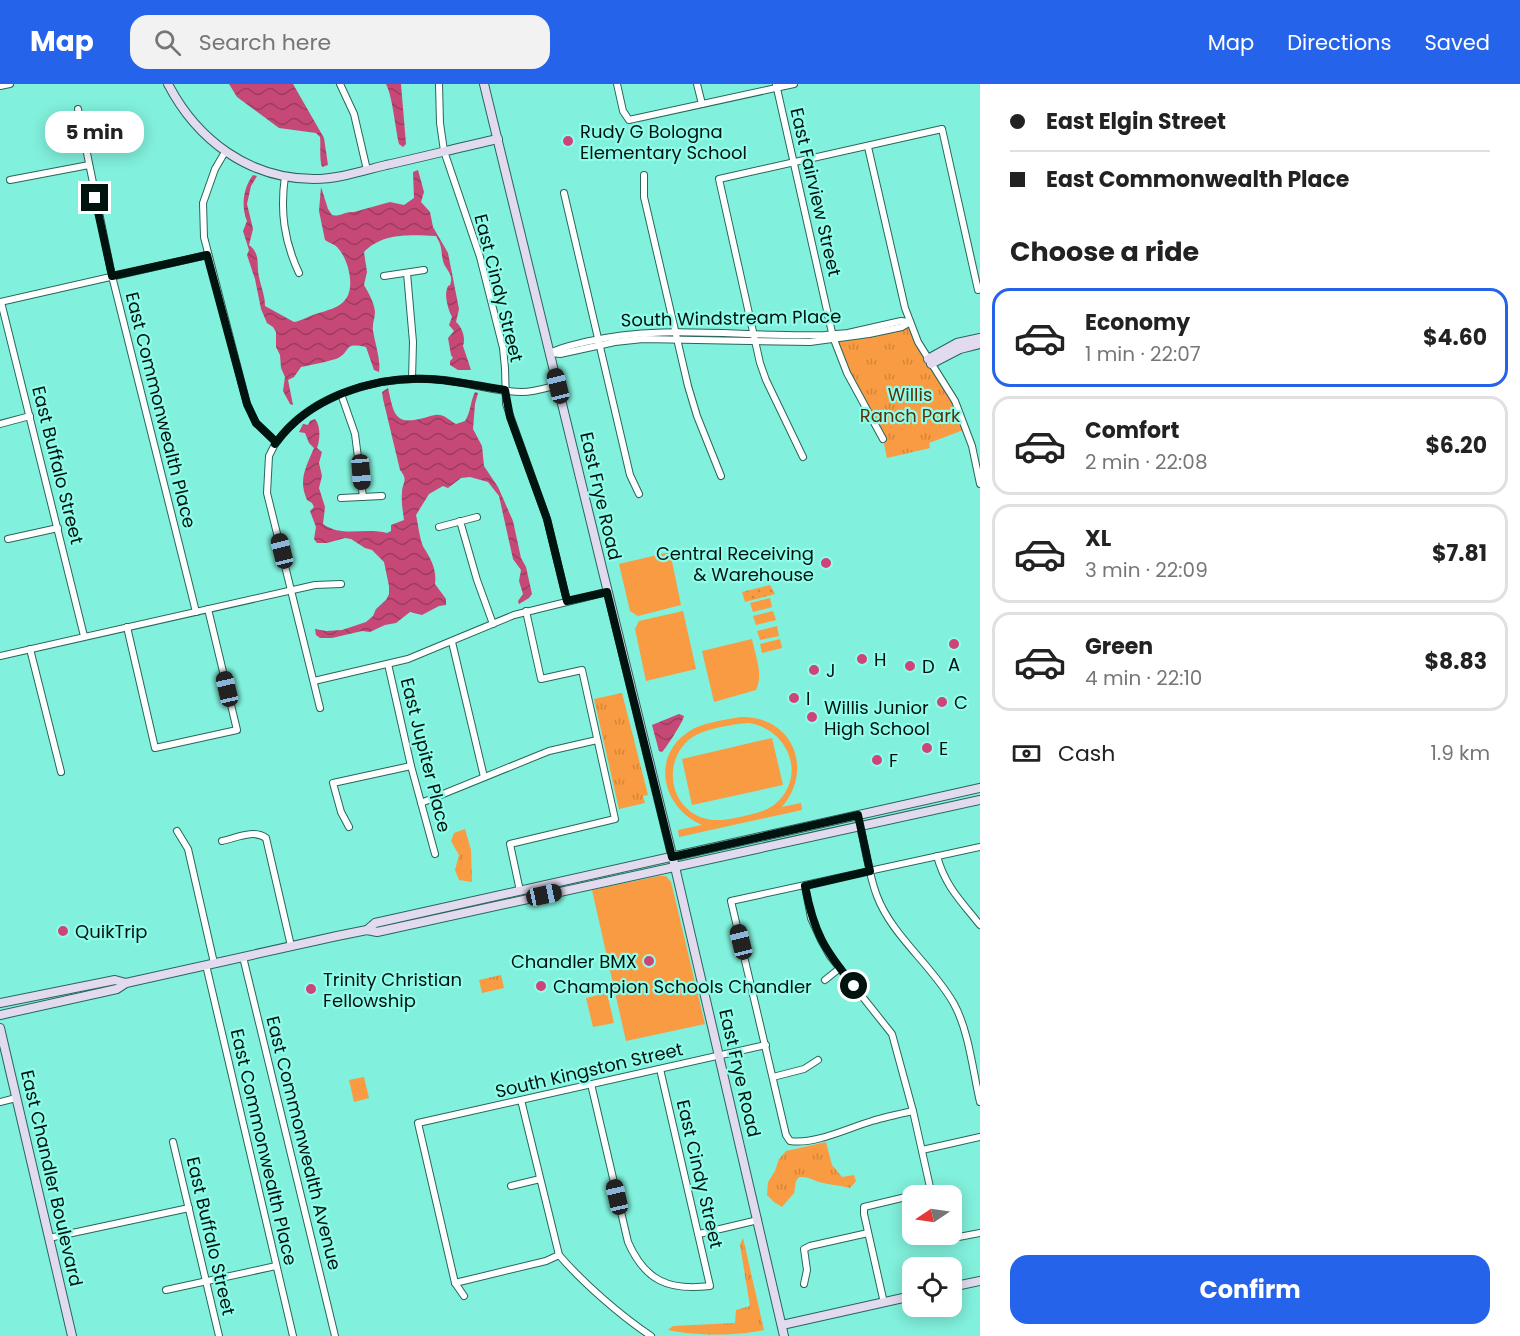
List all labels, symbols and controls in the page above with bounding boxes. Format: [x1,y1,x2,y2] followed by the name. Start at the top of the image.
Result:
[130,15,550,69] search box
[30,22,94,61] text: Map
[151,26,184,59] icon: search
[199,27,331,58] text: Search here
[1208,28,1254,57] text: Map
[1287,28,1391,57] text: Directions
[1424,28,1490,57] text: Saved
[784,105,848,279] street label: East Fairview Street
[1046,106,1226,137] text: East Elgin Street
[46,111,144,153] callout: 5 min
[66,118,123,146] text: 5 min
[580,119,747,165] place label: Rudy G Bologna Elementary School
[561,134,575,148] marker: Rudy G Bologna Elementary School
[1046,164,1349,195] text: East Commonwealth Place
[81,184,108,211] route end
[469,211,529,365] street label: East Cindy Street
[1010,233,1199,270] text: Choose a ride
[120,289,202,531] street label: East Commonwealth Place
[620,304,842,332] street label: South Windstream Place
[1085,307,1190,338] text: Economy
[1013,311,1067,365] icon: car
[1423,322,1487,353] text: $4.60
[1085,340,1201,368] text: 1 min · 22:07
[545,366,571,406] car
[860,382,961,428] park label: Willis Ranch Park
[26,383,90,547] street label: East Buffalo Street
[1085,415,1179,446] text: Comfort
[1013,419,1067,473] icon: car
[574,429,628,563] street label: East Frye Road
[1425,430,1487,461] text: $6.20
[1085,448,1208,476] text: 2 min · 22:08
[350,453,372,491] car
[1085,523,1111,554] text: XL
[1013,527,1067,581] icon: car
[269,531,295,571] car
[1432,538,1487,569] text: $7.81
[656,541,814,587] place label: Central Receiving & Warehouse
[819,556,833,570] marker: Central Receiving & Warehouse
[1085,556,1208,584] text: 3 min · 22:09
[1085,631,1153,662] text: Green
[1013,635,1067,689] icon: car
[947,637,961,651] marker: A
[1424,646,1487,677] text: $8.83
[874,647,886,672] place label: H
[855,652,869,666] marker: H
[948,652,960,677] place label: A
[922,654,935,679] place label: D
[826,658,836,683] place label: J
[903,659,917,673] marker: D
[807,663,821,677] marker: J
[1085,664,1202,692] text: 4 min · 22:10
[214,669,240,709] car
[395,675,457,835] street label: East Jupiter Place
[806,686,810,711] place label: I
[954,690,968,715] place label: C
[787,691,801,705] marker: I
[824,695,930,741] place label: Willis Junior High School
[935,695,949,709] marker: C
[805,710,819,724] marker: Willis Junior High School
[939,736,948,761] place label: E
[1010,737,1043,770] icon: cash
[1058,738,1115,769] text: Cash
[1431,739,1490,767] text: 1.9 km
[920,741,934,755] marker: E
[889,748,898,773] place label: F
[870,753,884,767] marker: F
[525,882,563,908] car
[75,919,147,944] place label: QuikTrip
[728,922,754,962] car
[56,924,70,938] marker: QuikTrip
[511,949,637,974] place label: Chandler BMX
[642,954,656,968] marker: Chandler BMX
[323,967,462,1013] place label: Trinity Christian Fellowship
[840,972,867,999] route start
[553,974,812,999] place label: Champion Schools Chandler
[534,979,548,993] marker: Champion Schools Chandler
[304,982,318,996] marker: Trinity Christian Fellowship
[713,1006,767,1140] street label: East Frye Road
[260,1014,348,1272] street label: East Commonwealth Avenue
[225,1026,303,1268] street label: East Commonwealth Place
[493,1036,685,1104] street label: South Kingston Street
[15,1067,89,1289] street label: East Chandler Boulevard
[671,1097,729,1251] street label: East Cindy Street
[181,1154,241,1318] street label: East Buffalo Street
[604,1177,630,1217] car
[902,1185,962,1245] north arrow
[902,1185,962,1317] map controls
[1010,1255,1490,1324] button: Confirm
[902,1257,962,1317] button: locate

